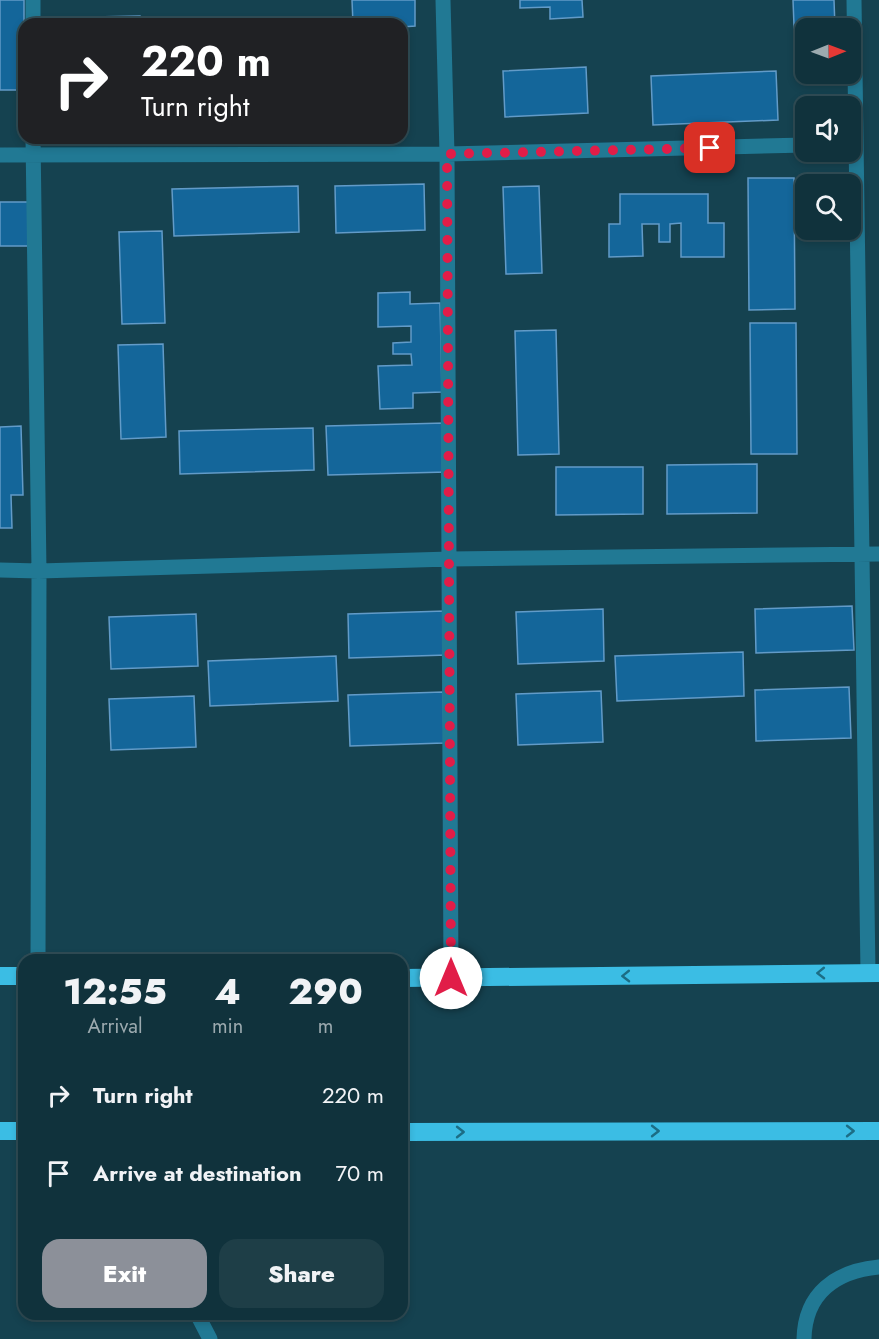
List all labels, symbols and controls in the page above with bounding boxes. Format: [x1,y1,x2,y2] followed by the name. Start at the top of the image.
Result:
[795,18,861,84] north arrow
[795,18,861,240] map controls
[141,31,271,92] text: 220 m
[42,42,120,120] icon: right
[141,87,249,126] text: Turn right
[795,96,861,162] button: sound
[684,122,735,173] pin
[693,131,726,164] icon: arrive
[795,174,861,240] button: search
[419,946,483,1010] position arrow
[63,965,167,1017] text: 12:55
[214,965,241,1017] text: 4
[289,965,363,1017] text: 290
[816,967,825,979] one-way arrow
[621,970,630,982] one-way arrow
[87,1012,143,1041] text: Arrival
[212,1012,243,1041] text: min
[318,1012,333,1041] text: m
[42,1079,75,1112] icon: right
[93,1079,193,1111] text: Turn right
[322,1079,384,1111] text: 220 m
[651,1125,660,1137] one-way arrow
[846,1125,855,1137] one-way arrow
[456,1126,465,1138] one-way arrow
[42,1157,75,1190] icon: arrive
[93,1157,302,1189] text: Arrive at destination
[335,1157,384,1189] text: 70 m
[42,1239,207,1308] button: Exit
[219,1239,384,1308] button: Share

